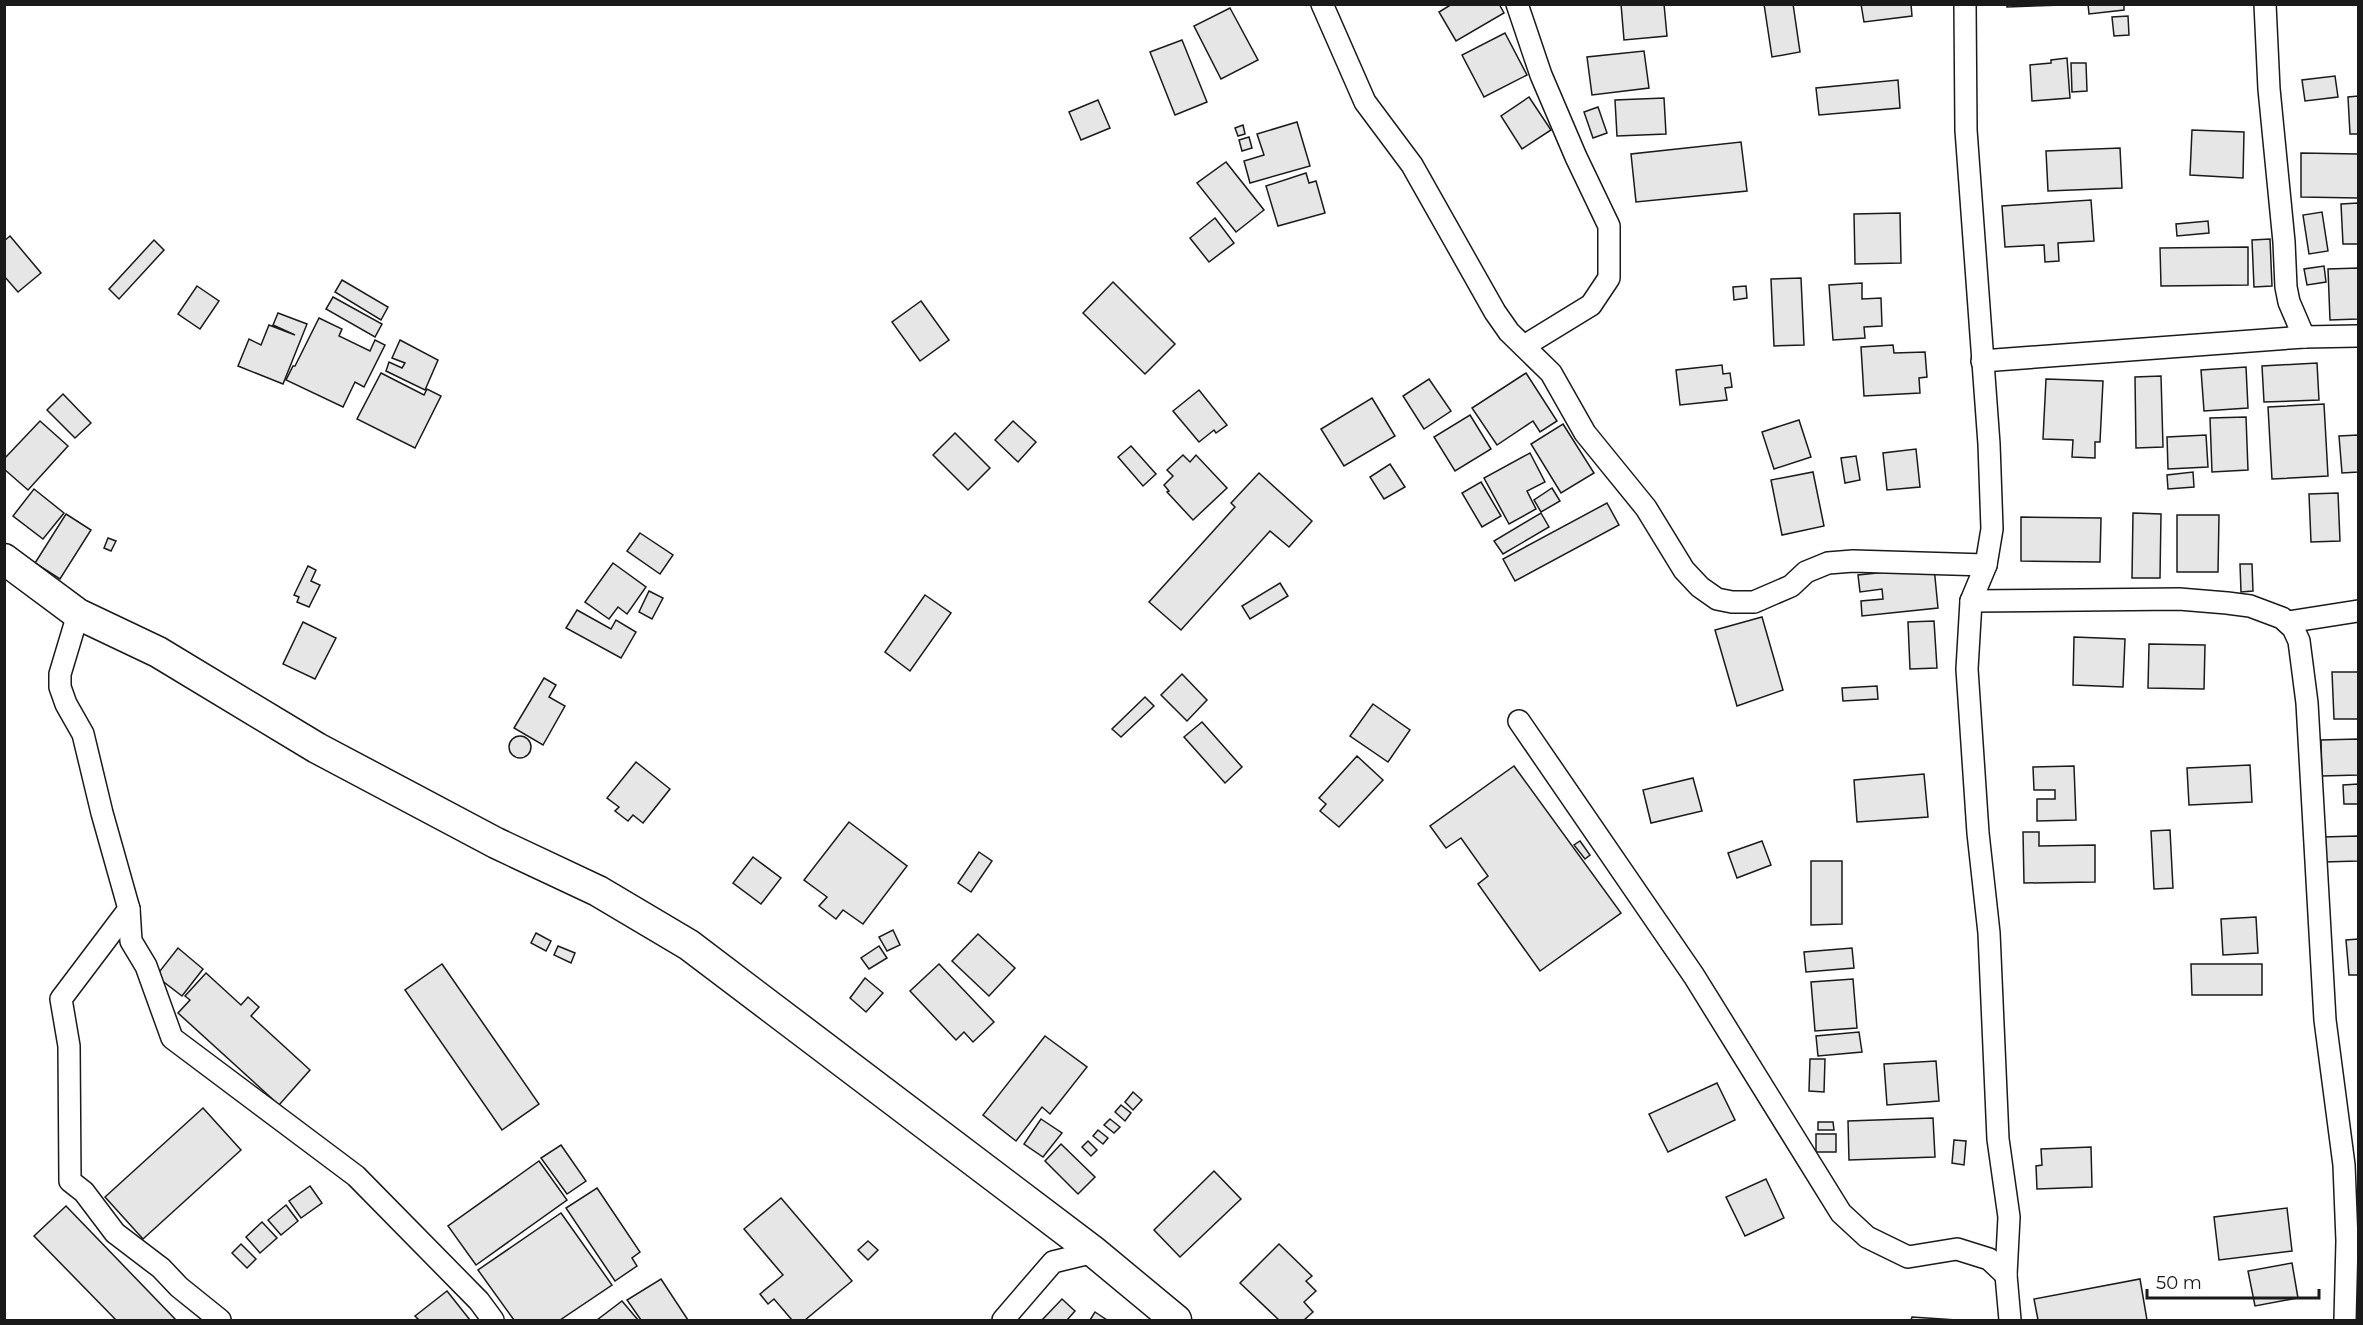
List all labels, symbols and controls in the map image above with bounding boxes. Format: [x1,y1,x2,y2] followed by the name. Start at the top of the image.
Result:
[2147,1262,2320,1300] scale bar
[2156,1272,2202,1294] text: 50 m

